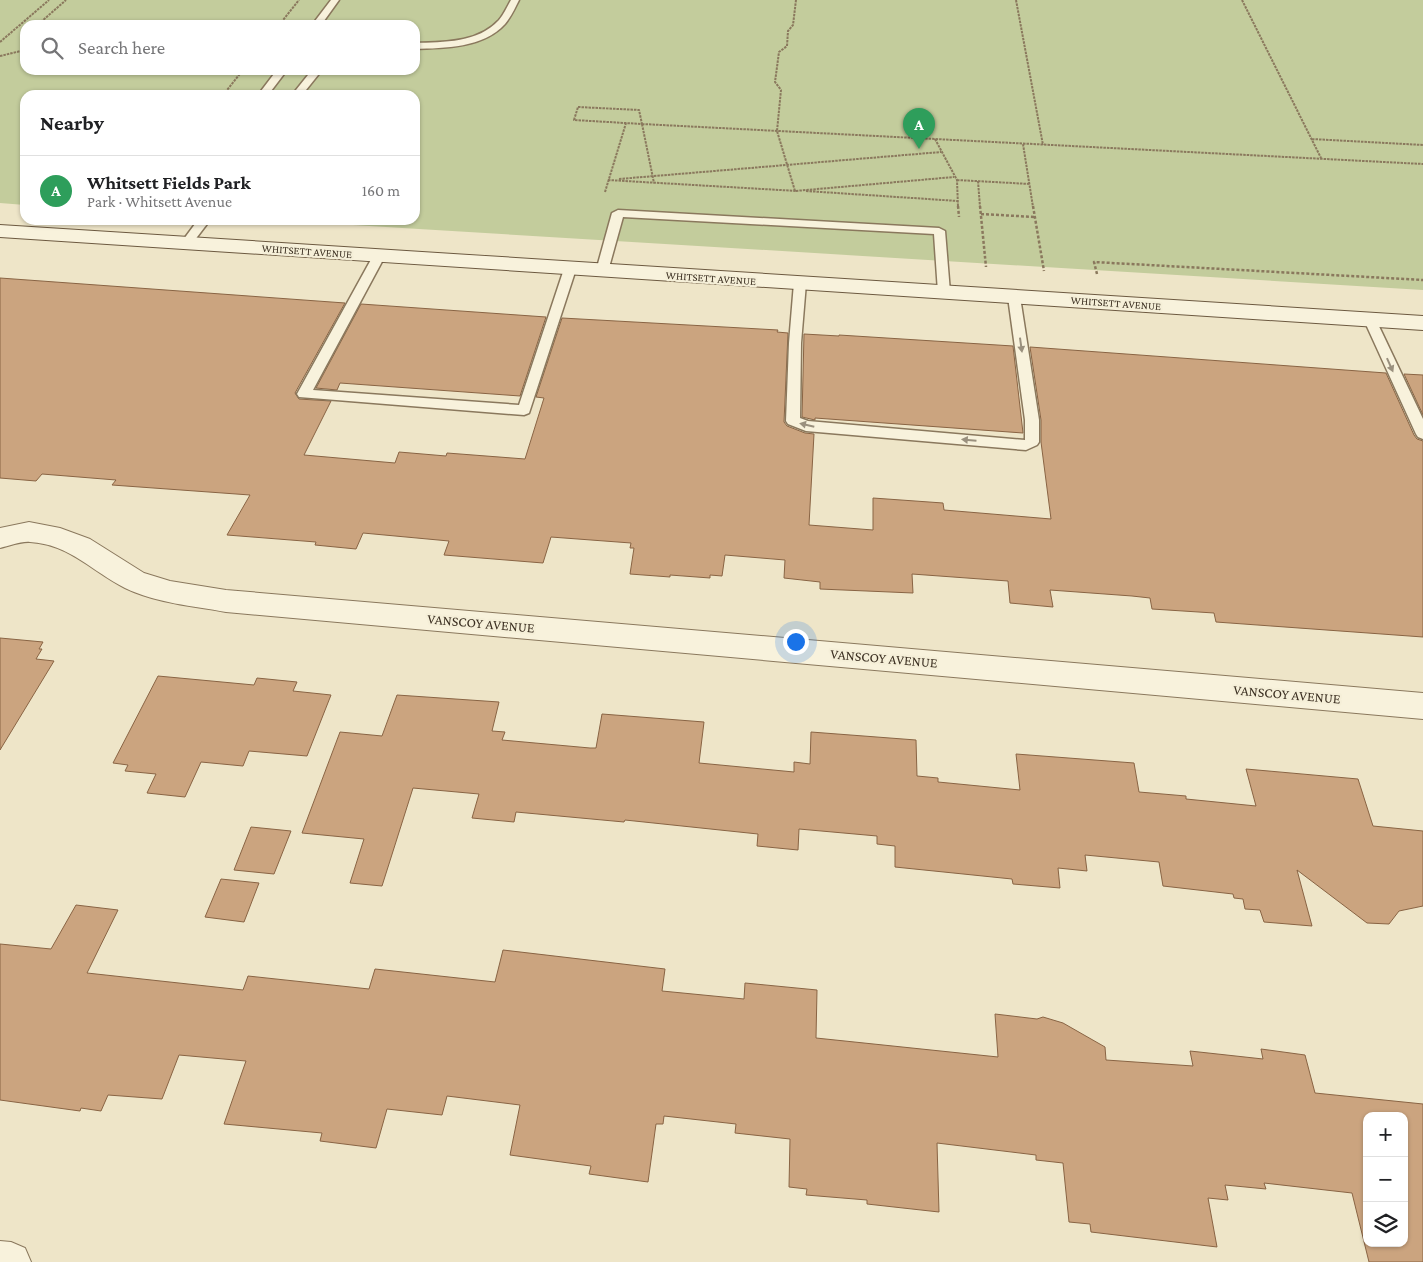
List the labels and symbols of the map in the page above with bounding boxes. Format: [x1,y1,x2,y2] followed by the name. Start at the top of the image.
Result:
[903,108,935,149] pin: A
[261,242,353,260] street label: WHITSETT AVENUE
[665,269,757,287] street label: WHITSETT AVENUE
[1070,294,1162,312] street label: WHITSETT AVENUE
[1018,337,1026,353] one-way arrow
[1387,358,1395,372] one-way arrow
[799,421,815,429] one-way arrow
[960,436,976,444] one-way arrow
[427,610,536,636] street label: VANSCOY AVENUE
[783,629,809,655] your location
[830,645,939,671] street label: VANSCOY AVENUE
[1233,681,1342,707] street label: VANSCOY AVENUE

